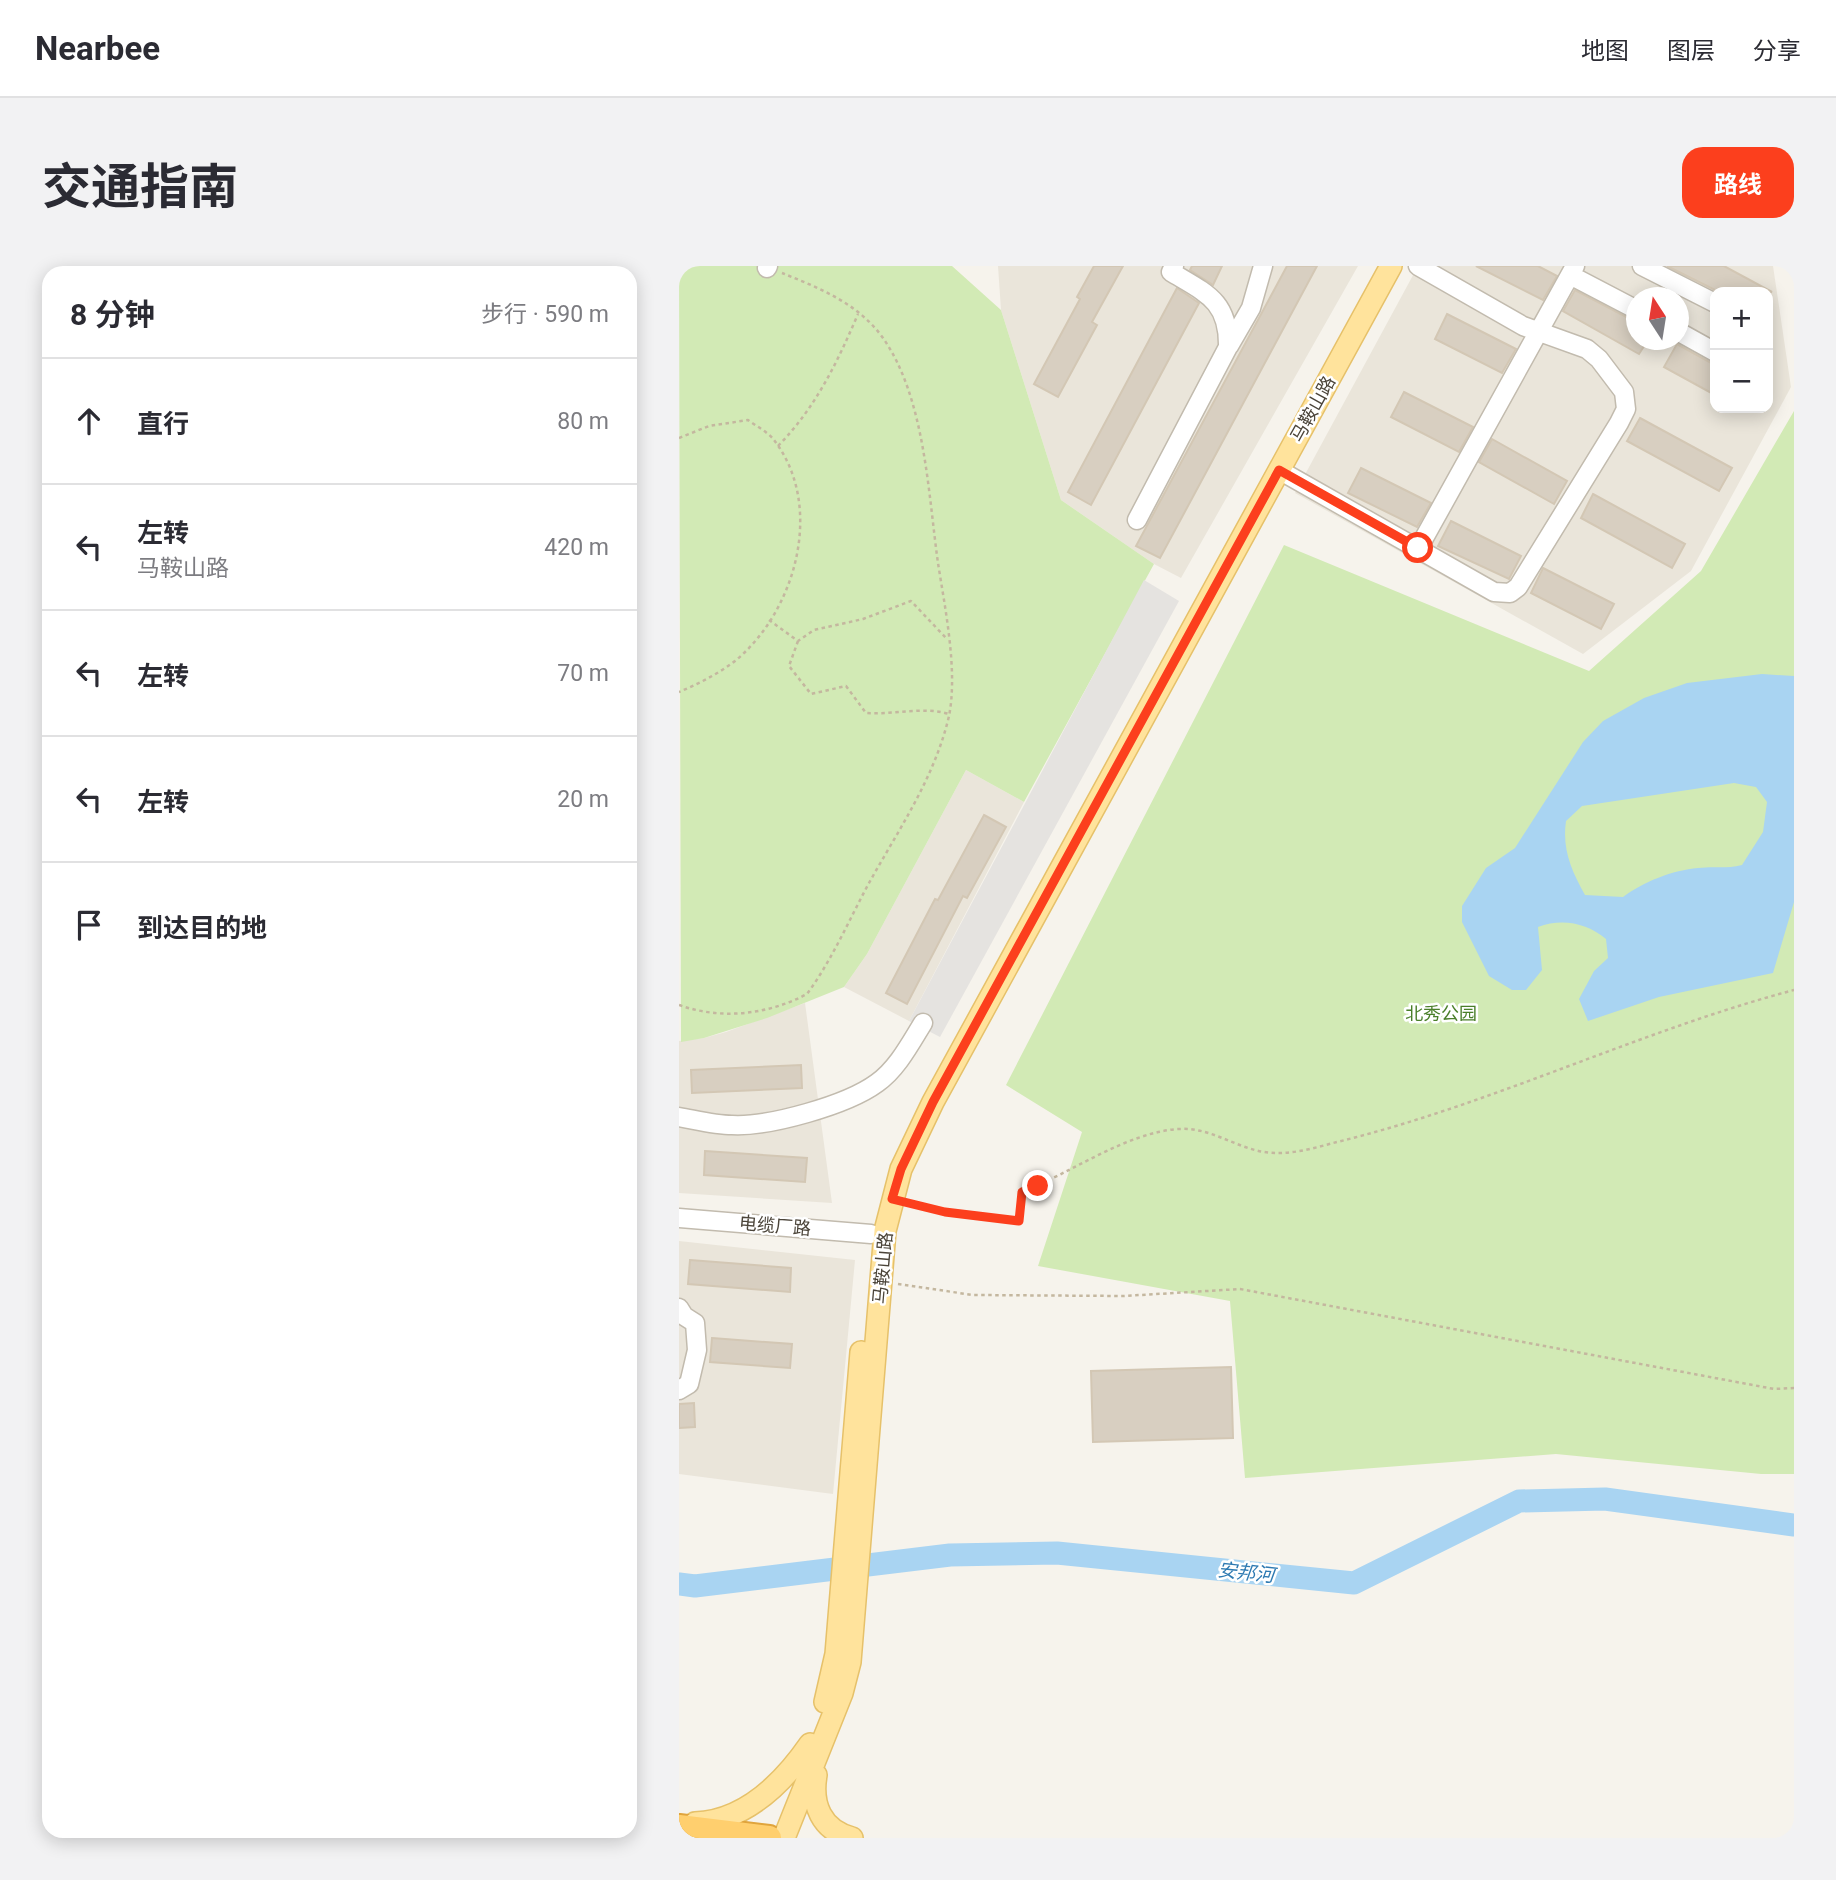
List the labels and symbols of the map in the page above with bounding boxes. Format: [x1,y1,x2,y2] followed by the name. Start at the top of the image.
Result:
[1626,287,1689,350] north arrow
[1286,372,1339,445] street label: 马鞍山路
[1402,532,1433,563] route start
[1405,1003,1477,1024] park label: 北秀公园
[1022,1170,1053,1201] route end
[738,1212,812,1239] street label: 电缆厂路
[869,1231,896,1305] street label: 马鞍山路
[1216,1558,1279,1587] water label: 安邦河

